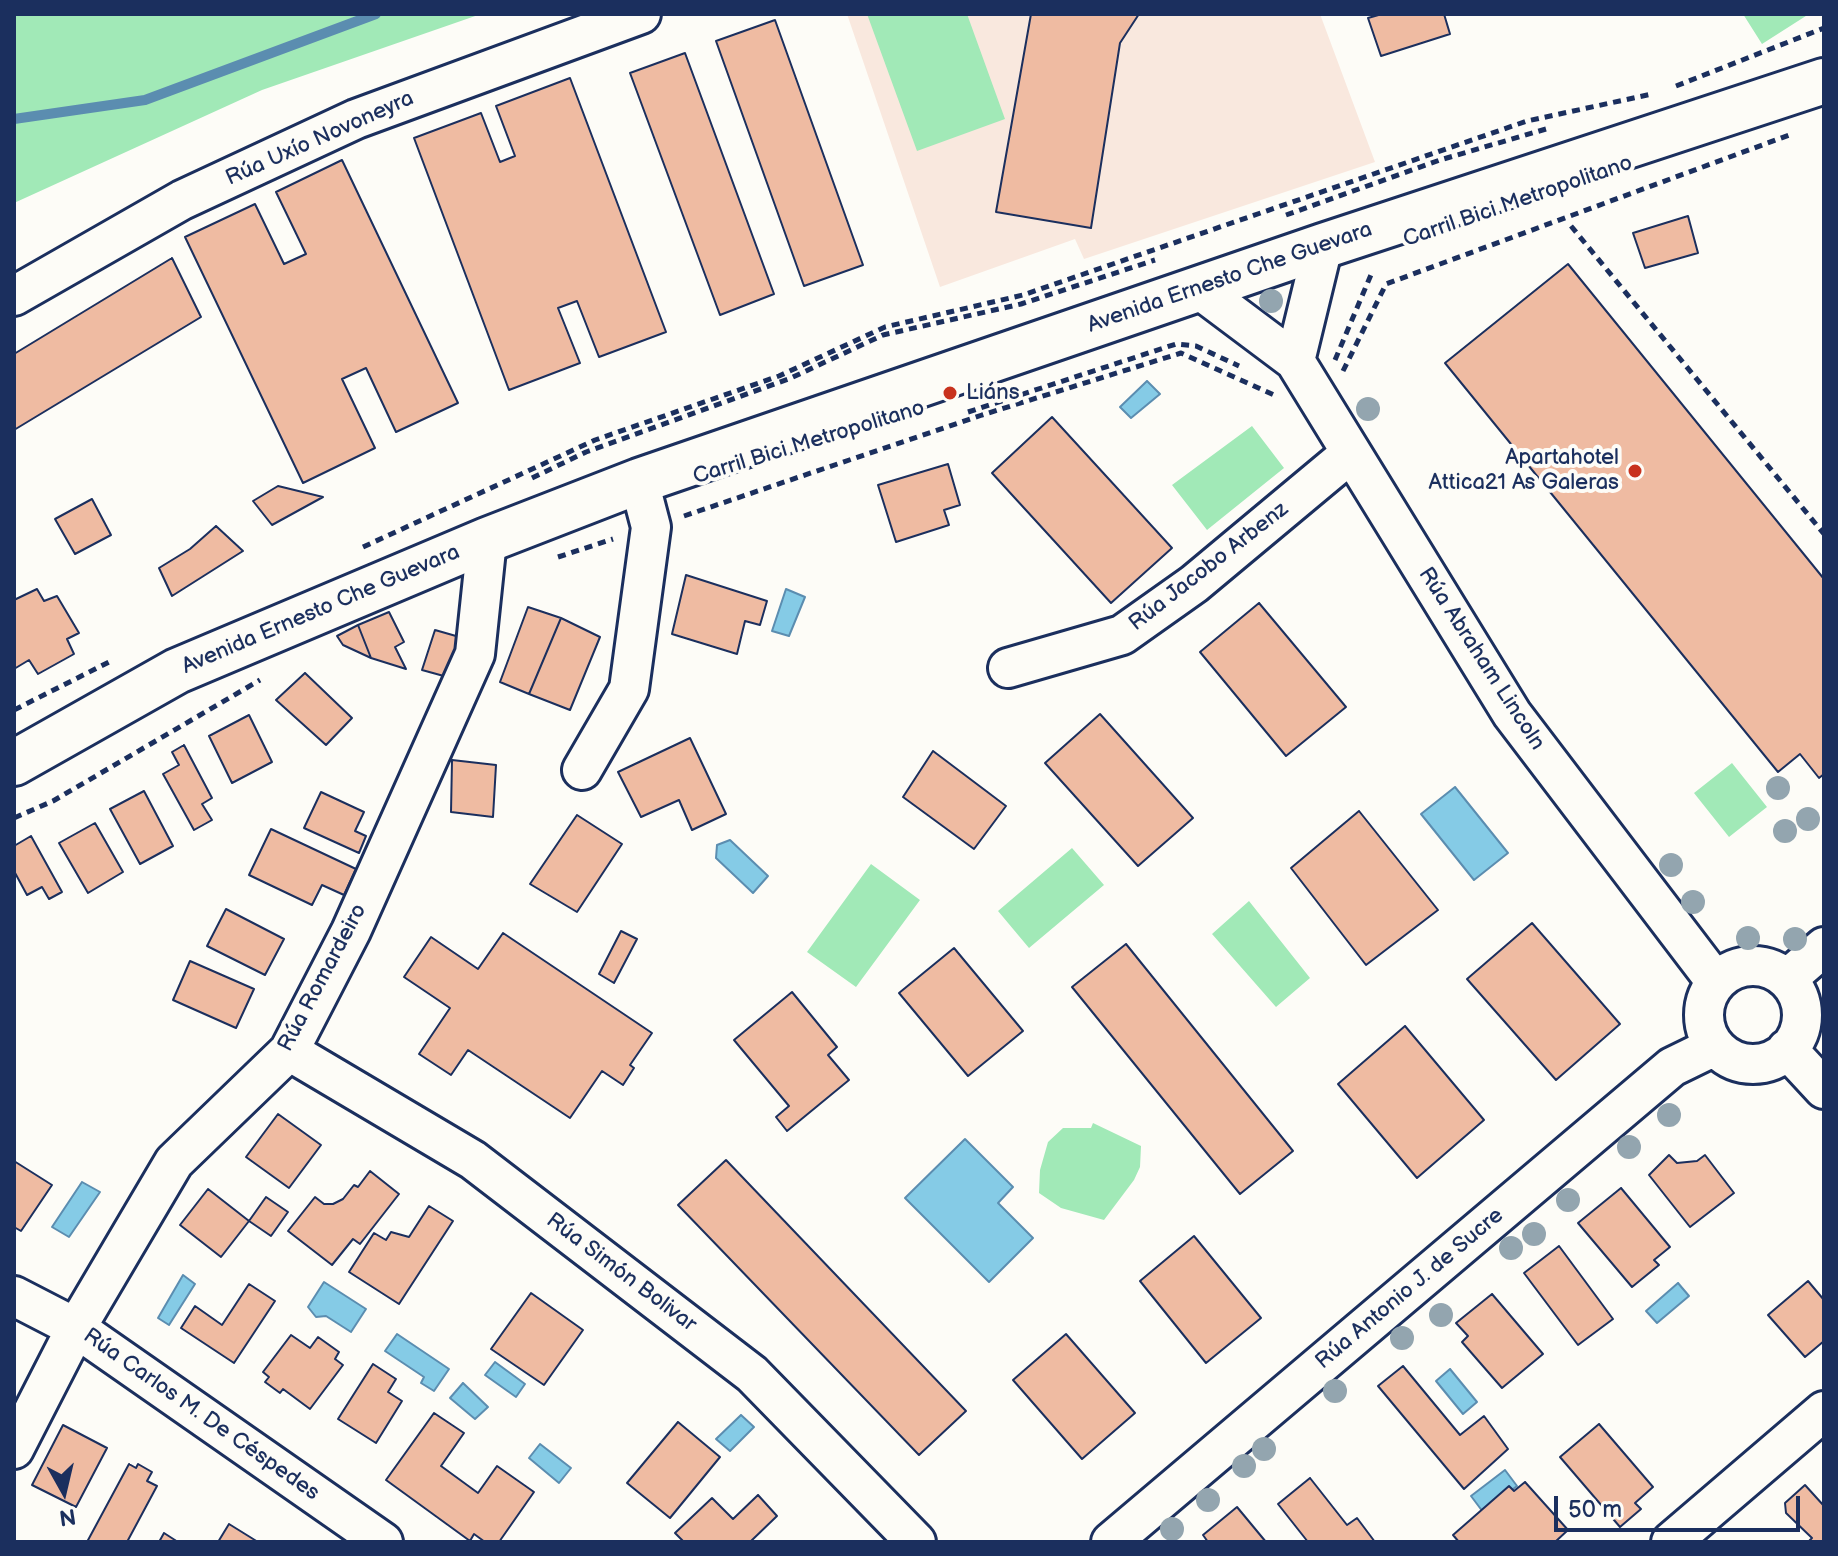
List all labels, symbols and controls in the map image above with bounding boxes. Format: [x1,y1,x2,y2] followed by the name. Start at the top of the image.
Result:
[222,86,418,192] street label: Rúa Uxío Novoneyra
[1400,150,1636,254] street label: Carril Bici Metropolitano
[1084,217,1376,339] street label: Avenida Ernesto Che Guevara
[966,380,1020,406] place label: Liáns
[941,384,959,402] marker: Liáns
[690,395,928,491] street label: Carril Bici Metropolitano
[1429,445,1619,496] place label: Apartahotel Attica21 As Galeras
[1626,462,1644,480] marker: Apartahotel Attica21 As Galeras
[1124,497,1294,637] street label: Rúa Jacobo Arbenz
[178,539,464,681] street label: Avenida Ernesto Che Guevara
[1412,563,1550,755] street label: Rúa Abraham Lincoln
[273,900,373,1056] street label: Rúa Romardeiro
[1311,1203,1509,1375] street label: Rúa Antonio J. de Sucre
[541,1208,701,1338] street label: Rúa Simón Bolivar
[78,1323,324,1507] street label: Rúa Carlos M. De Céspedes
[24,1452,104,1532] north arrow
[1558,1480,1804,1530] scale bar
[1568,1495,1622,1524] text: 50 m
[57,1502,77,1531] text: N

